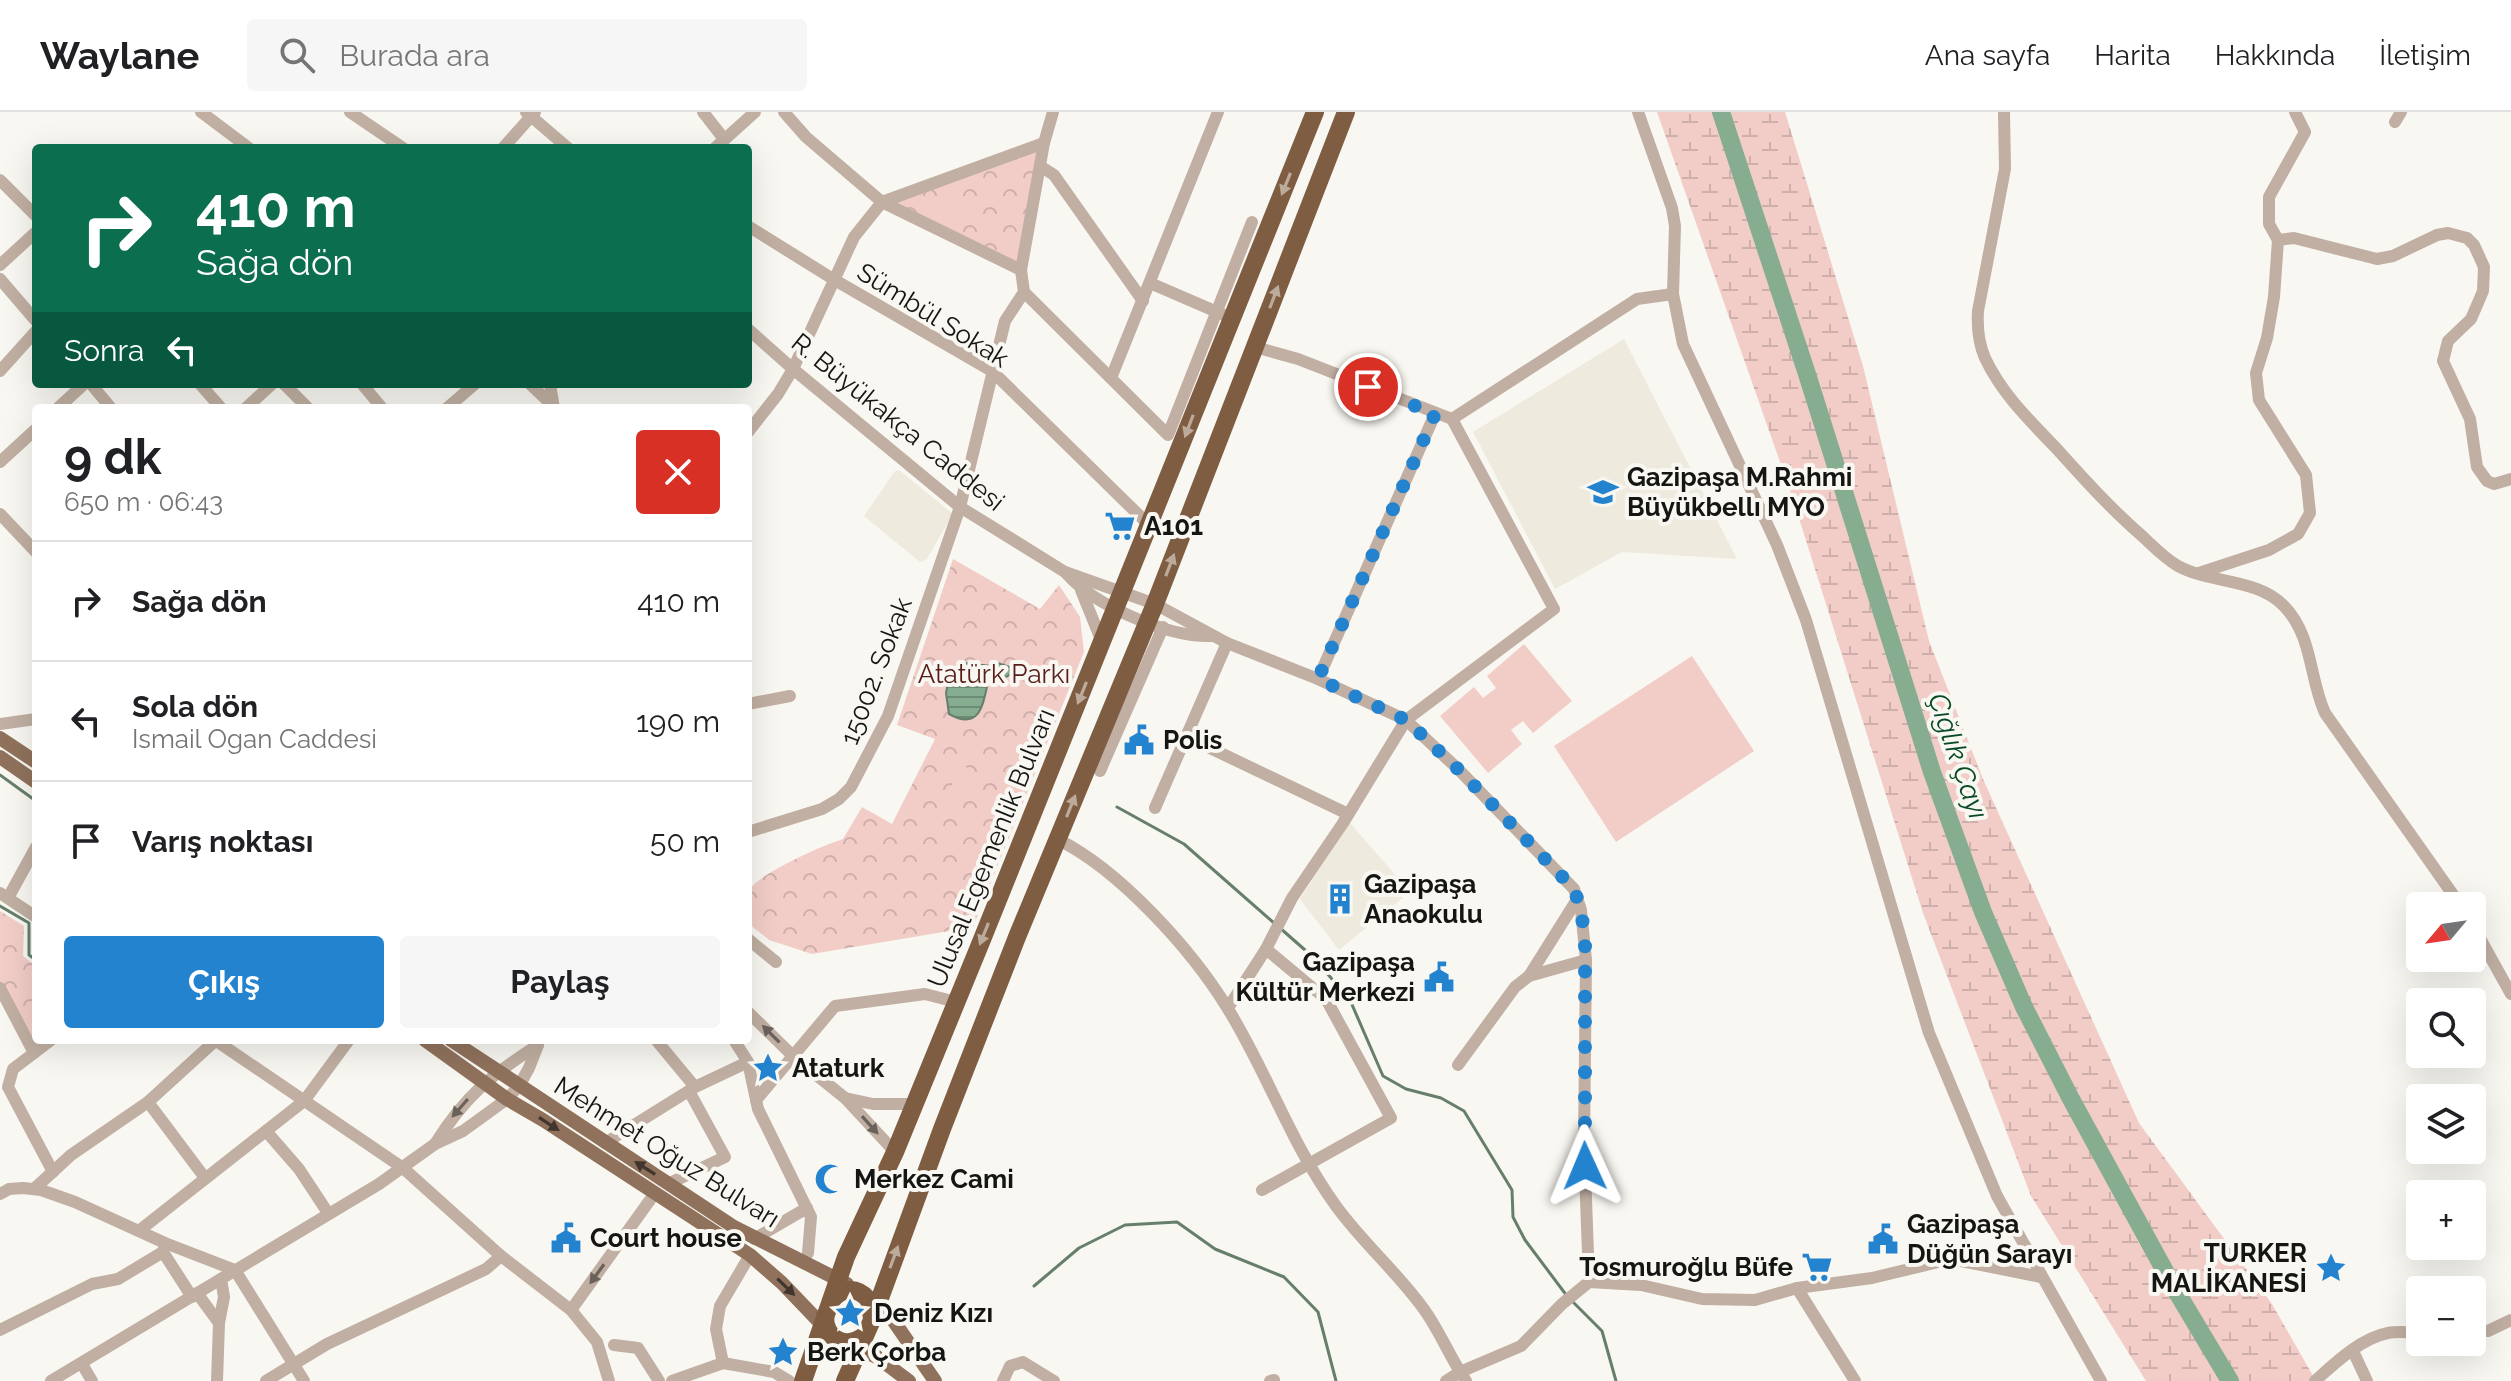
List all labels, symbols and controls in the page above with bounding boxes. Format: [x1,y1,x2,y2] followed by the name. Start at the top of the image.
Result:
[247,19,807,91] search box
[40,33,199,78] text: Waylane
[275,33,319,77] icon: search
[339,38,490,73] text: Burada ara
[1925,39,2050,72] text: Ana sayfa
[2094,39,2171,72] text: Harita
[2215,39,2335,72] text: Hakkında
[2379,39,2471,72] text: İletişim
[1279,172,1292,196] one-way arrow
[196,174,356,240] text: 410 m
[64,176,168,280] icon: right
[196,241,353,283] text: Sağa dön
[852,257,1014,374] street label: Sümbül Sokak
[1268,285,1281,309] one-way arrow
[786,327,1010,517] street label: R. Büyükakça Caddesi
[160,328,204,372] icon: left
[64,333,144,368] text: Sonra
[1334,353,1402,421] pin
[1346,365,1390,409] icon: arrive
[1182,414,1195,438] one-way arrow
[64,429,162,485] text: 9 dk
[636,430,720,514] button: close
[1627,462,1853,522] place label: Gazipaşa M.Rahmi Büyükbellı MYO
[1586,475,1620,509] school or university icon: Gazipaşa M.Rahmi Büyükbellı MYO
[64,487,223,517] text: 650 m · 06:43
[1103,509,1137,543] supermarket icon: A101
[1144,511,1203,541] place label: A101
[1164,553,1177,577] one-way arrow
[64,579,108,623] icon: right
[132,584,267,619] text: Sağa dön
[637,584,720,619] text: 410 m
[834,593,918,749] street label: 15002. Sokak
[918,659,1070,689] park label: Atatürk Parkı
[1075,681,1088,705] one-way arrow
[132,689,258,724] text: Sola dön
[1921,689,1995,823] water label: Çığlık Çayı
[64,699,108,743] icon: left
[636,704,720,739] text: 190 m
[921,704,1061,992] street label: Ulusal Egemenlik Bulvarı
[1122,723,1156,757] public building icon: Polis
[132,724,377,754] text: Ismail Ogan Caddesi
[1163,725,1223,755] place label: Polis
[1065,794,1078,818] one-way arrow
[64,819,108,863] icon: arrive
[132,824,313,859] text: Varış noktası
[650,824,720,859] text: 50 m
[1364,869,1483,929] place label: Gazipaşa Anaokulu
[1323,882,1357,916] building icon: Gazipaşa Anaokulu
[2406,892,2486,972] north arrow
[2406,892,2486,1356] map controls
[978,922,991,946] one-way arrow
[64,936,384,1028] button: Çıkış
[400,936,720,1028] button: Paylaş
[1236,947,1415,1007] place label: Gazipaşa Kültür Merkezi
[1422,960,1456,994] public building icon: Gazipaşa Kültür Merkezi
[2406,988,2486,1068] button: search
[762,1026,781,1044] one-way arrow
[751,1051,785,1085] place icon: Ataturk
[792,1053,885,1083] place label: Ataturk
[549,1070,785,1234] street label: Mehmet Oğuz Bulvarı
[2406,1084,2486,1164] button: layers
[452,1098,470,1117] one-way arrow
[860,1115,878,1134] one-way arrow
[538,1117,560,1131] one-way arrow
[1543,1124,1627,1208] position arrow
[634,1161,656,1175] one-way arrow
[813,1162,847,1196] mosque icon: Merkez Cami
[854,1164,1014,1194] place label: Merkez Cami
[2406,1180,2486,1260] button: +
[1907,1209,2072,1269] place label: Gazipaşa Düğün Sarayı
[549,1221,583,1255] public building icon: Court house
[1866,1222,1900,1256] public building icon: Gazipaşa Düğün Sarayı
[590,1223,742,1253] place label: Court house
[2151,1238,2307,1298] place label: TURKER MALİKANESİ
[889,1244,901,1268] one-way arrow
[1800,1250,1834,1284] supermarket icon: Tosmuroğlu Büfe
[2314,1251,2348,1285] place icon: TURKER MALİKANESİ
[1579,1252,1793,1282] place label: Tosmuroğlu Büfe
[589,1264,605,1284] one-way arrow
[2406,1276,2486,1356] button: −
[776,1277,795,1296] one-way arrow
[833,1296,867,1330] place icon: Deniz Kızı
[874,1298,993,1328] place label: Deniz Kızı
[766,1335,800,1369] place icon: Berk Çorba
[807,1337,946,1367] place label: Berk Çorba

